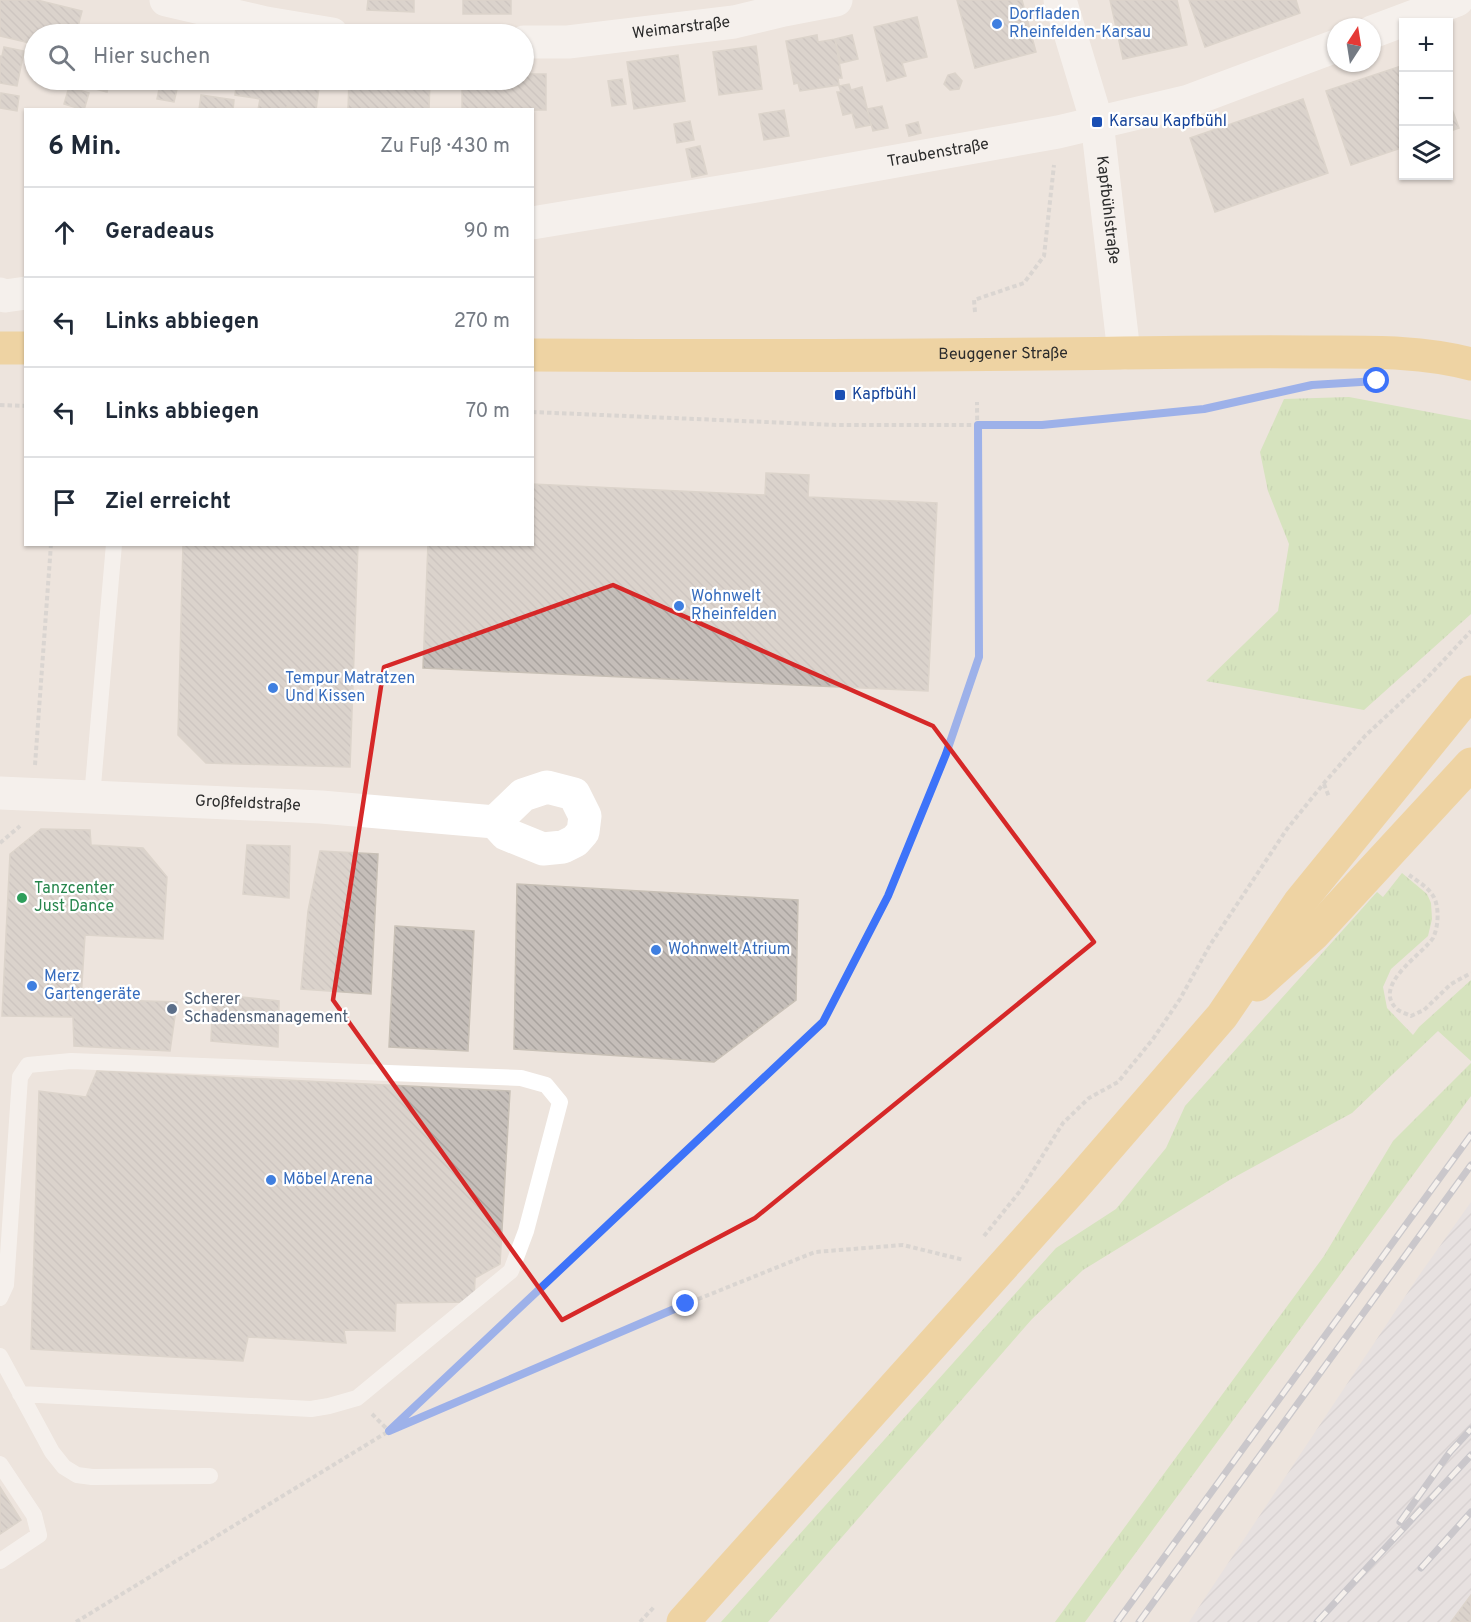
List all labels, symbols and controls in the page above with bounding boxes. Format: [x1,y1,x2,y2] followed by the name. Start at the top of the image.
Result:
[1009,5,1151,43] place label: Dorfladen Rheinfelden-Karsau
[631,13,731,44] street label: Weimarstraße
[990,17,1004,31] marker: Dorfladen Rheinfelden-Karsau
[1327,18,1381,72] north arrow
[1399,18,1453,180] map controls
[1399,18,1453,72] button: +
[24,24,534,90] search box
[45,41,78,74] icon: search
[93,44,210,71] text: Hier suchen
[1399,72,1453,126] button: −
[1109,112,1227,132] place label: Karsau Kapfbühl
[1090,115,1104,129] marker: Karsau Kapfbühl
[1399,126,1453,180] button: layers
[48,131,121,164] text: 6 Min.
[380,134,510,160] text: Zu Fuß · 430 m
[886,135,990,172] street label: Traubenstraße
[1091,155,1124,265] street label: Kapfbühlstraße
[48,216,81,249] icon: ahead
[105,219,215,246] text: Geradeaus
[464,219,510,245] text: 90 m
[48,306,81,339] icon: left
[105,309,259,336] text: Links abbiegen
[454,309,510,335] text: 270 m
[938,344,1068,365] street label: Beuggener Straße
[1363,367,1389,393] route start
[852,385,916,405] place label: Kapfbühl
[833,388,847,402] marker: Kapfbühl
[48,396,81,429] icon: left
[105,399,259,426] text: Links abbiegen
[466,399,510,425] text: 70 m
[48,486,81,519] icon: arrive
[105,489,231,516] text: Ziel erreicht
[691,587,777,625] place label: Wohnwelt Rheinfelden
[672,599,686,613] marker: Wohnwelt Rheinfelden
[285,669,415,707] place label: Tempur Matratzen Und Kissen
[266,681,280,695] marker: Tempur Matratzen Und Kissen
[194,792,301,816] street label: Großfeldstraße
[34,879,114,917] place label: Tanzcenter Just Dance
[15,891,29,905] marker: Tanzcenter Just Dance
[668,940,790,960] place label: Wohnwelt Atrium
[649,943,663,957] marker: Wohnwelt Atrium
[44,967,141,1005] place label: Merz Gartengeräte
[25,979,39,993] marker: Merz Gartengeräte
[184,990,348,1028] place label: Scherer Schadensmanagement
[165,1002,179,1016] marker: Scherer Schadensmanagement
[283,1170,373,1190] place label: Möbel Arena
[264,1173,278,1187] marker: Möbel Arena
[672,1290,698,1316] route end

